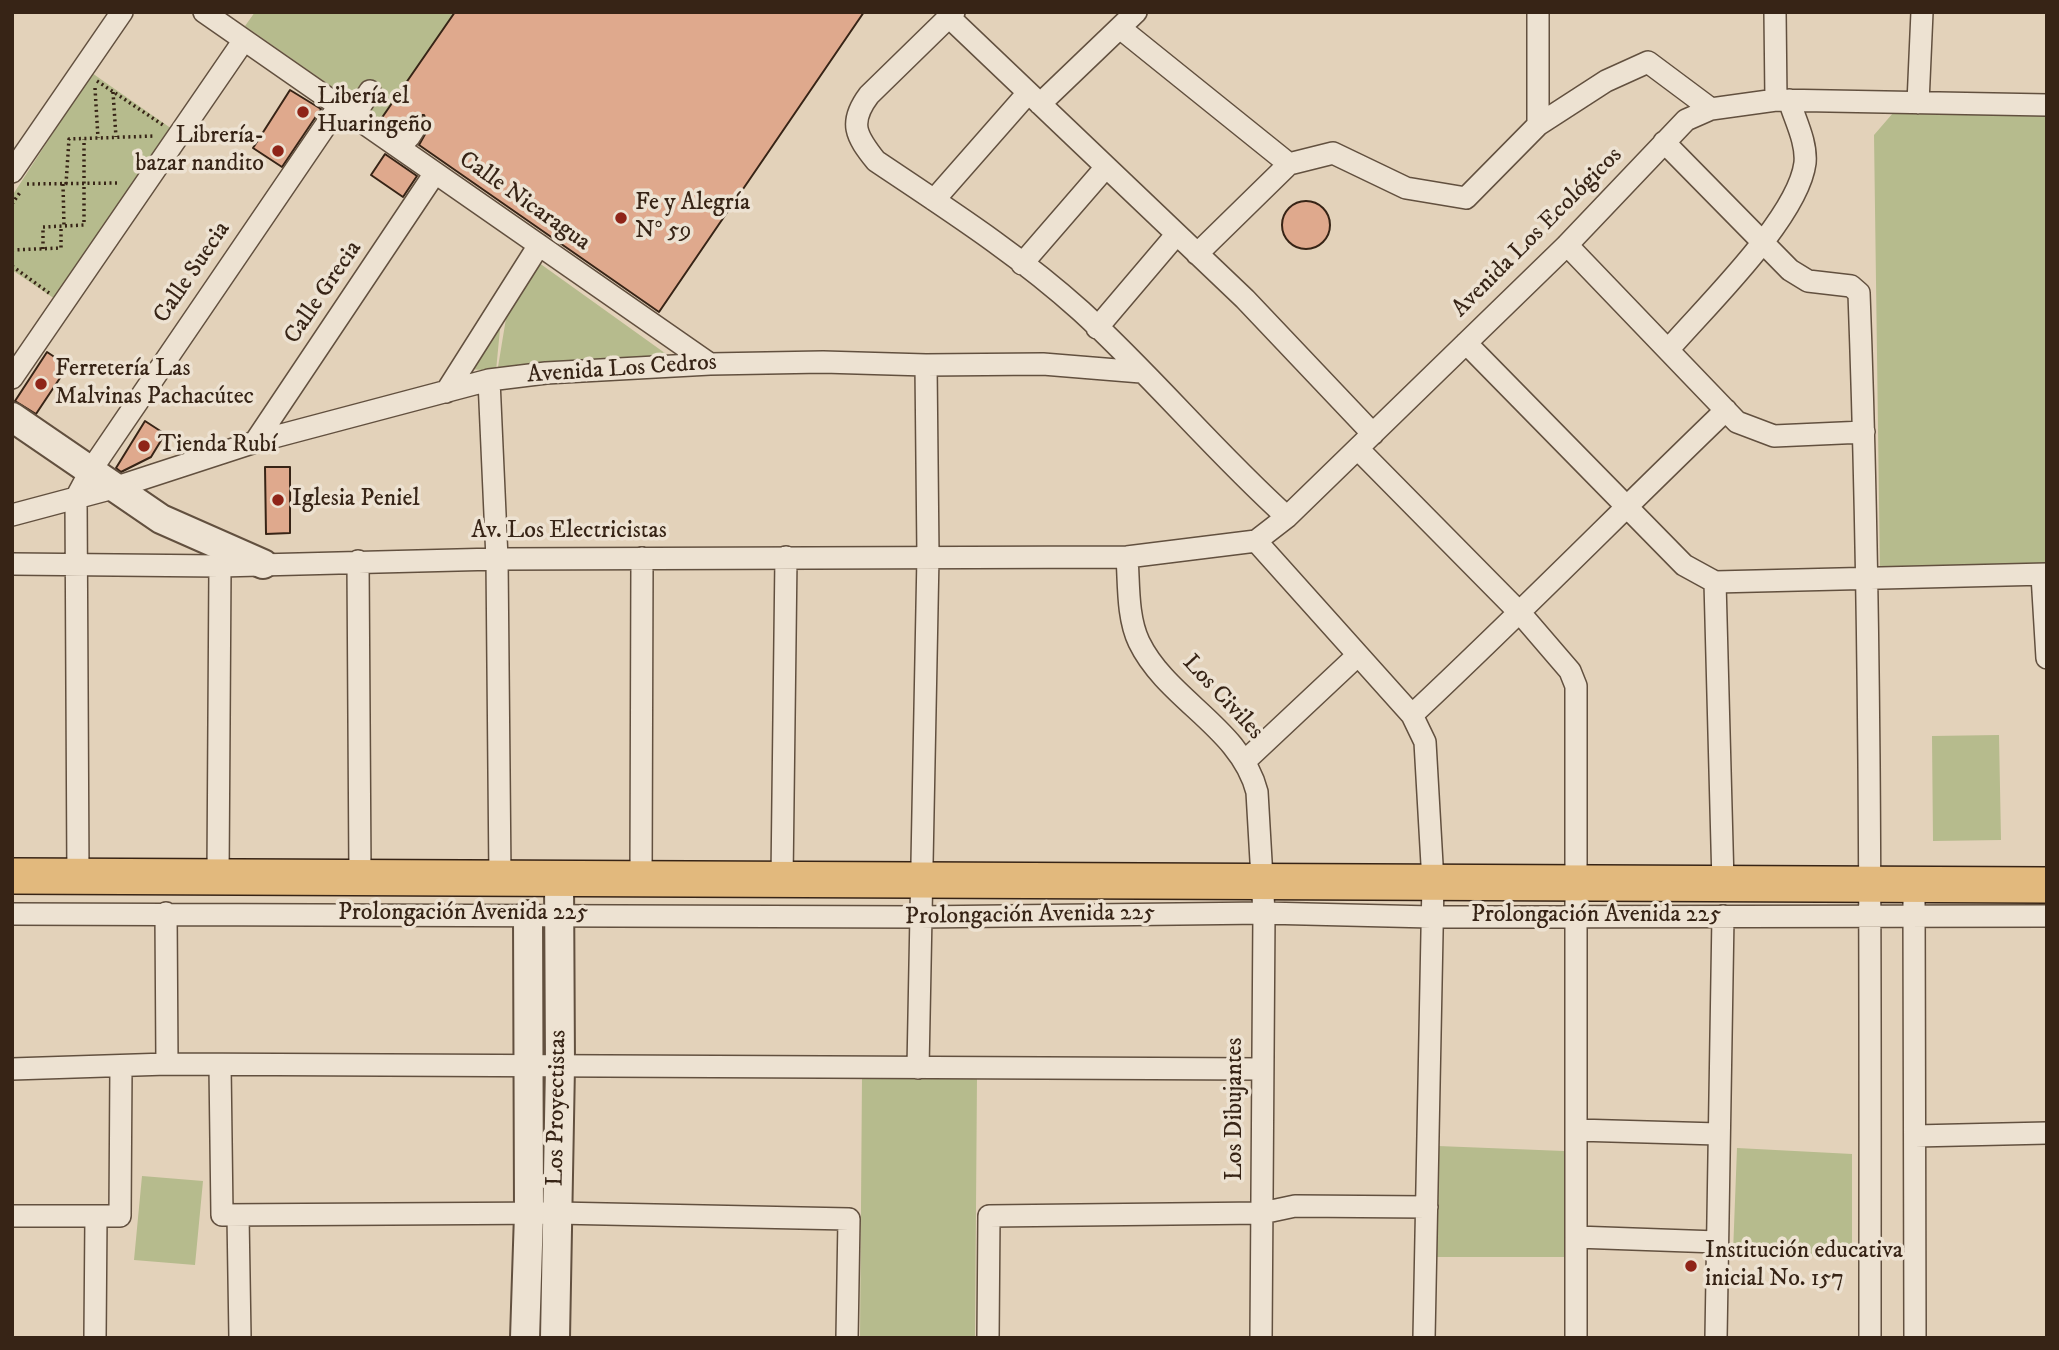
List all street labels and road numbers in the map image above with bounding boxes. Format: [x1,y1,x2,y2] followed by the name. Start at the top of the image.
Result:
[1447,142,1629,324] street label: Avenida Los Ecológicos
[453,146,595,258] street label: Calle Nicaragua
[149,217,237,329] street label: Calle Suecia
[279,236,369,350] street label: Calle Grecia
[526,349,718,391] street label: Avenida Los Cedros
[471,518,667,546] street label: Av. Los Electricistas
[1175,649,1269,747] street label: Los Civiles
[905,899,1155,933] street label: Prolongación Avenida 225
[338,900,588,928] street label: Prolongación Avenida 225
[1471,902,1721,930] street label: Prolongación Avenida 225
[542,1030,574,1186] street label: Los Proyectistas
[1222,1037,1250,1181] street label: Los Dibujantes

